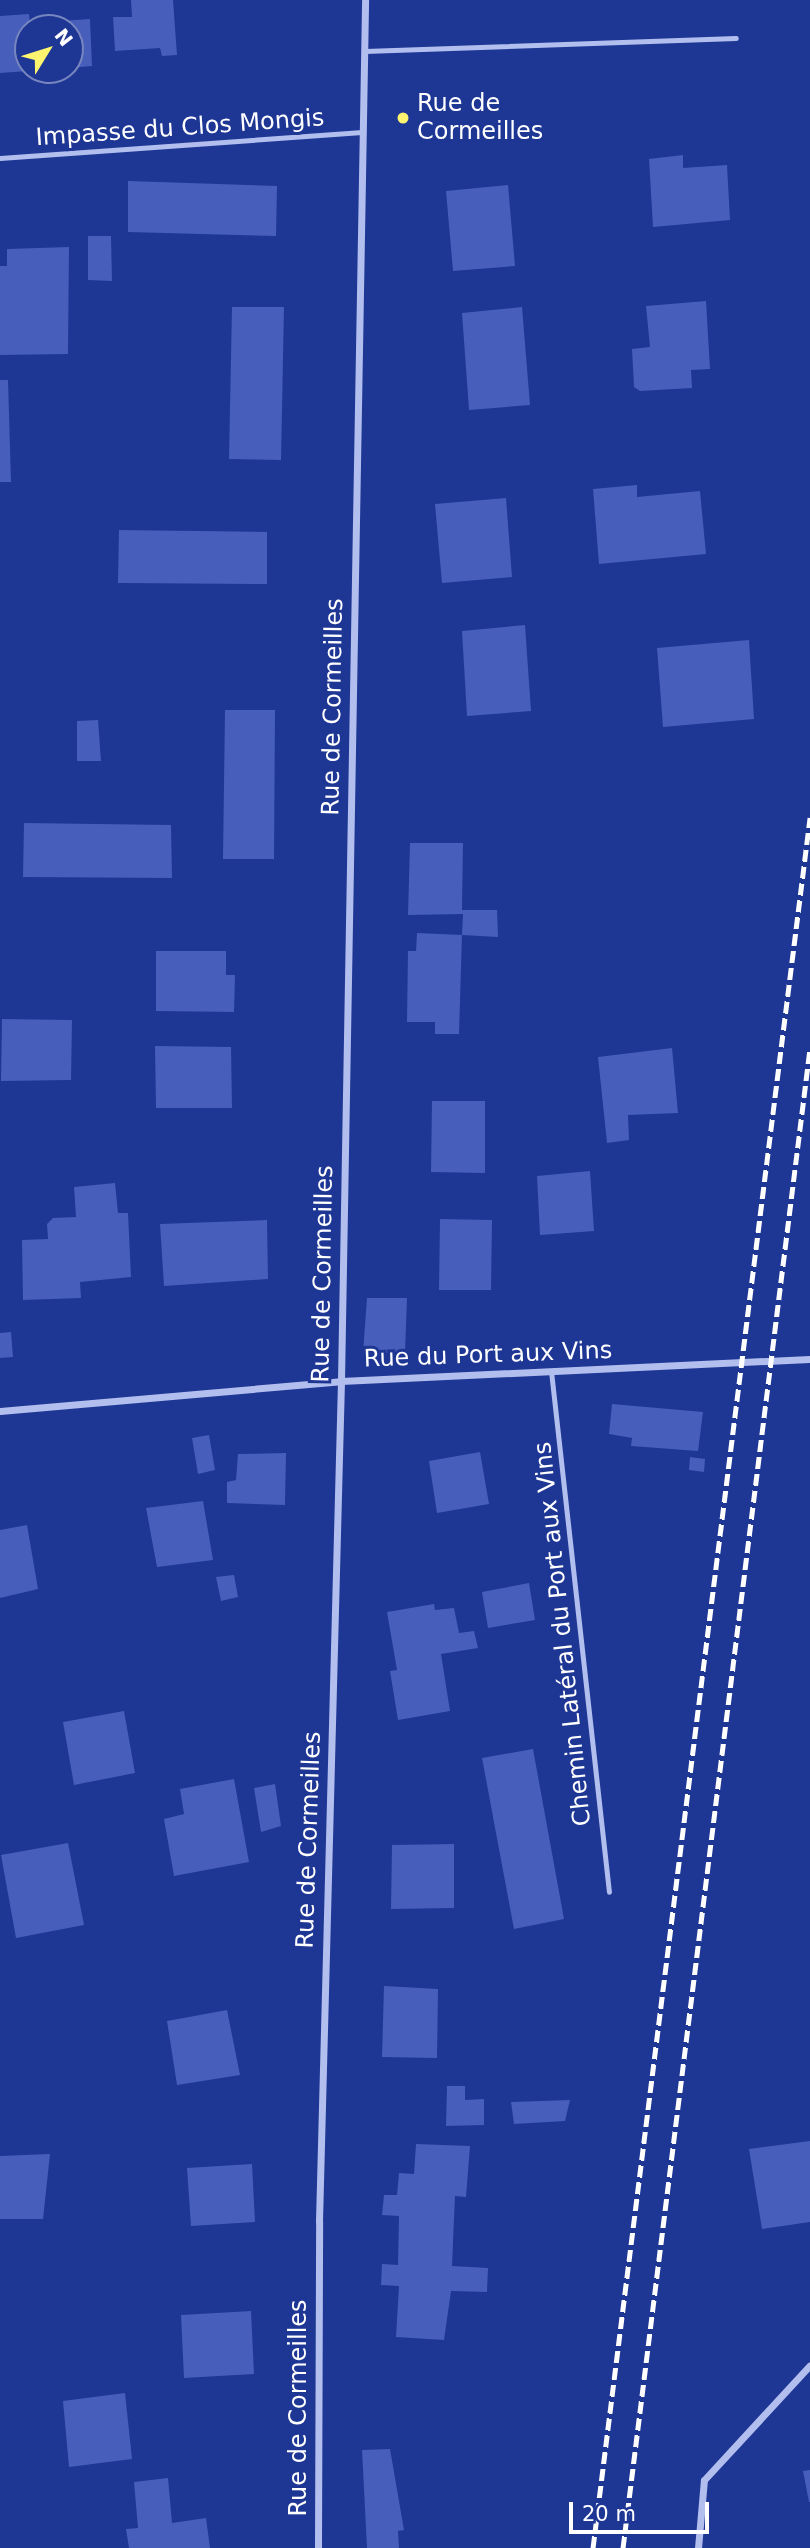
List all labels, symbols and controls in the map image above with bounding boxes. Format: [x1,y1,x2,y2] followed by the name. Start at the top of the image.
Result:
[14,14,84,84] north arrow
[50,24,78,50] text: N
[417,90,543,146] place label: Rue de Cormeilles
[35,104,325,152] street label: Impasse du Clos Mongis
[395,110,411,126] marker: Rue de Cormeilles
[317,598,349,816] street label: Rue de Cormeilles
[307,1165,339,1383] street label: Rue de Cormeilles
[363,1336,613,1374] street label: Rue du Port aux Vins
[529,1441,597,1827] street label: Chemin Latéral du Port aux Vins
[291,1731,327,1949] street label: Rue de Cormeilles
[285,2299,313,2517] street label: Rue de Cormeilles
[572,2488,712,2532] scale bar
[582,2502,636,2526] text: 20 m

